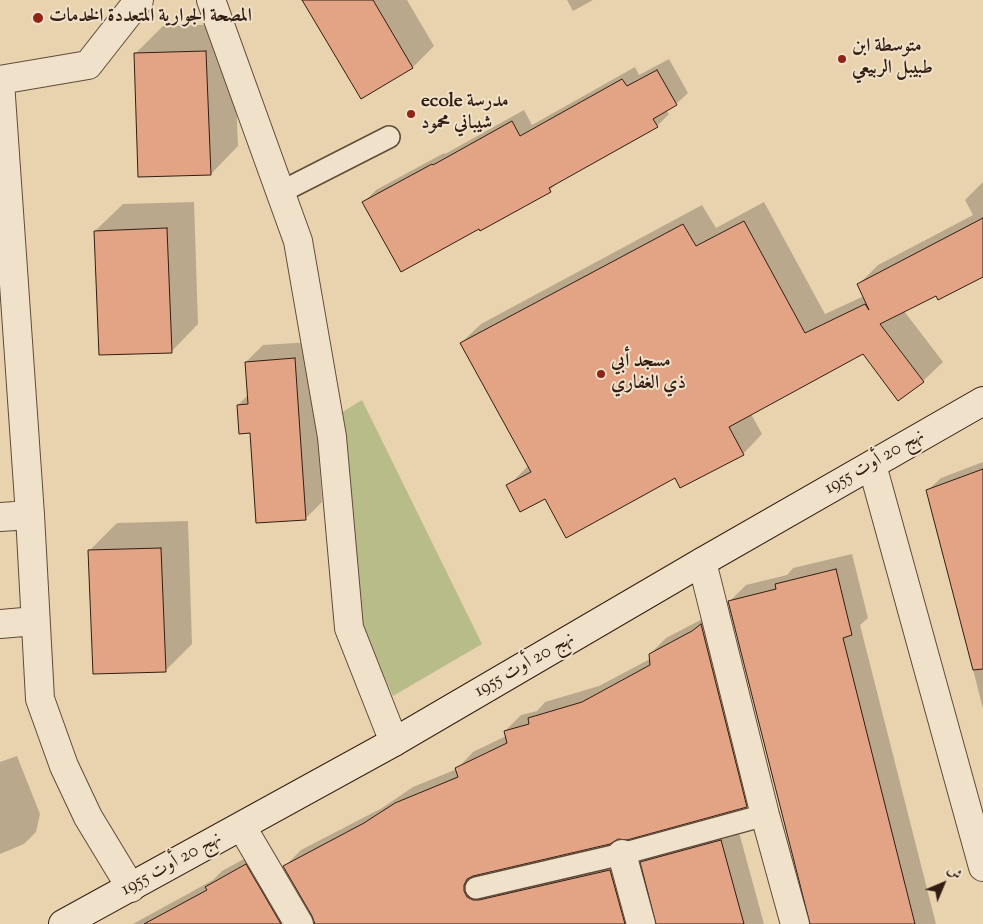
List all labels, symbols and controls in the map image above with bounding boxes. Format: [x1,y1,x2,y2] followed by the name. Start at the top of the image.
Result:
[49,7,252,29] place label: المصحة الجوارية المتعددة الخدمات
[31,11,45,25] marker: المصحة الجوارية المتعددة الخدمات
[852,37,933,81] place label: متوسطة ابن طبيبل الربيعي
[836,53,848,65] marker: متوسطة ابن طبيبل الربيعي
[421,92,509,136] place label: ecole مدرسة شيباني محمود
[405,108,417,120] marker: ecole مدرسة شيباني محمود
[611,352,686,396] place label: مسجد أبي ذي الغفاري
[595,368,607,380] marker: مسجد أبي ذي الغفاري
[821,425,929,501] street label: نهج 20 أوت 1955
[471,628,579,704] street label: نهج 20 أوت 1955
[118,828,226,902] street label: نهج 20 أوت 1955
[918,859,968,909] north arrow
[942,861,966,885] text: ش

